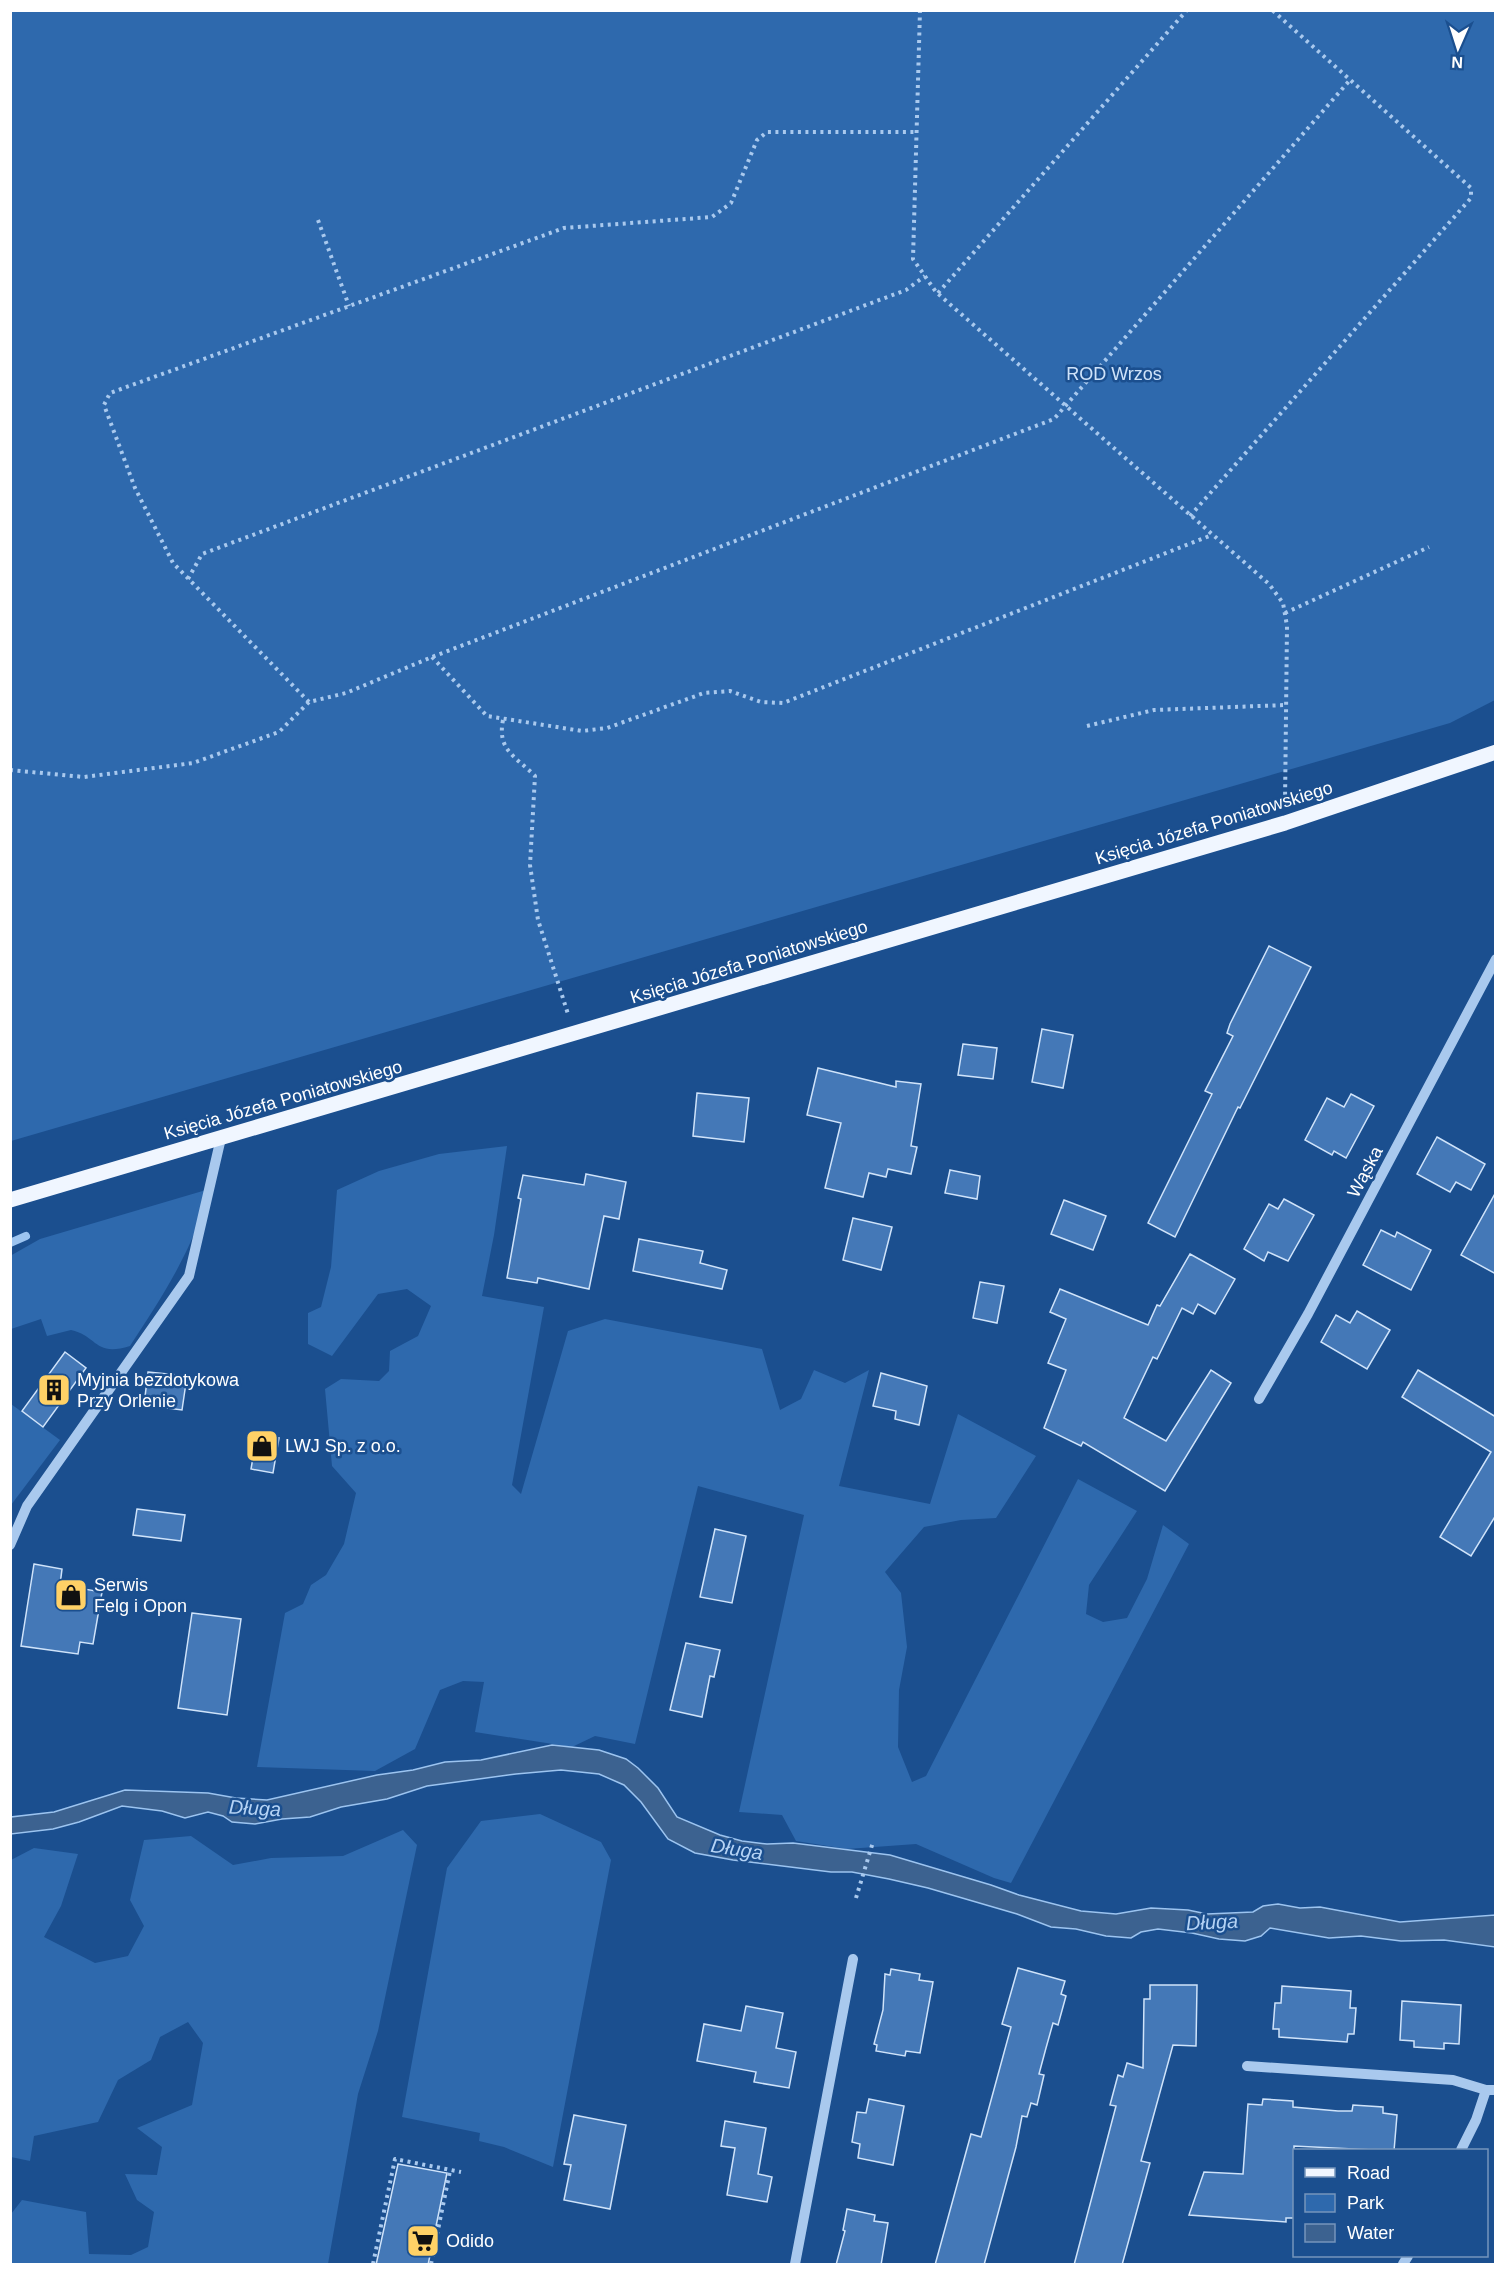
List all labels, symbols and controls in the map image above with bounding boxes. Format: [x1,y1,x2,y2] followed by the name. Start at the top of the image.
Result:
[1428,18,1488,78] north arrow
[1451,54,1463,71] text: N
[1066,364,1162,384] park label: ROD Wrzos
[1093,777,1335,869] street label: Księcia Józefa Poniatowskiego
[628,916,870,1008] street label: Księcia Józefa Poniatowskiego
[161,1056,405,1144] street label: Księcia Józefa Poniatowskiego
[1343,1142,1387,1201] street label: Wąska
[77,1370,240,1411] place label: Myjnia bezdotykowa Przy Orlenie
[36,1372,72,1408] building icon: Myjnia bezdotykowa Przy Orlenie
[244,1428,280,1464] shop icon: LWJ Sp. z o.o.
[285,1436,401,1456] place label: LWJ Sp. z o.o.
[94,1575,187,1616] place label: Serwis Felg i Opon
[53,1577,89,1613] shop icon: Serwis Felg i Opon
[228,1796,282,1820] water label: Długa
[709,1834,765,1864] water label: Długa
[1185,1910,1239,1934] water label: Długa
[1293,2149,1488,2257] legend
[1347,2163,1390,2183] text: Road
[1347,2193,1385,2213] text: Park
[405,2223,441,2259] supermarket icon: Odido
[1347,2223,1394,2243] text: Water
[446,2231,494,2251] place label: Odido

